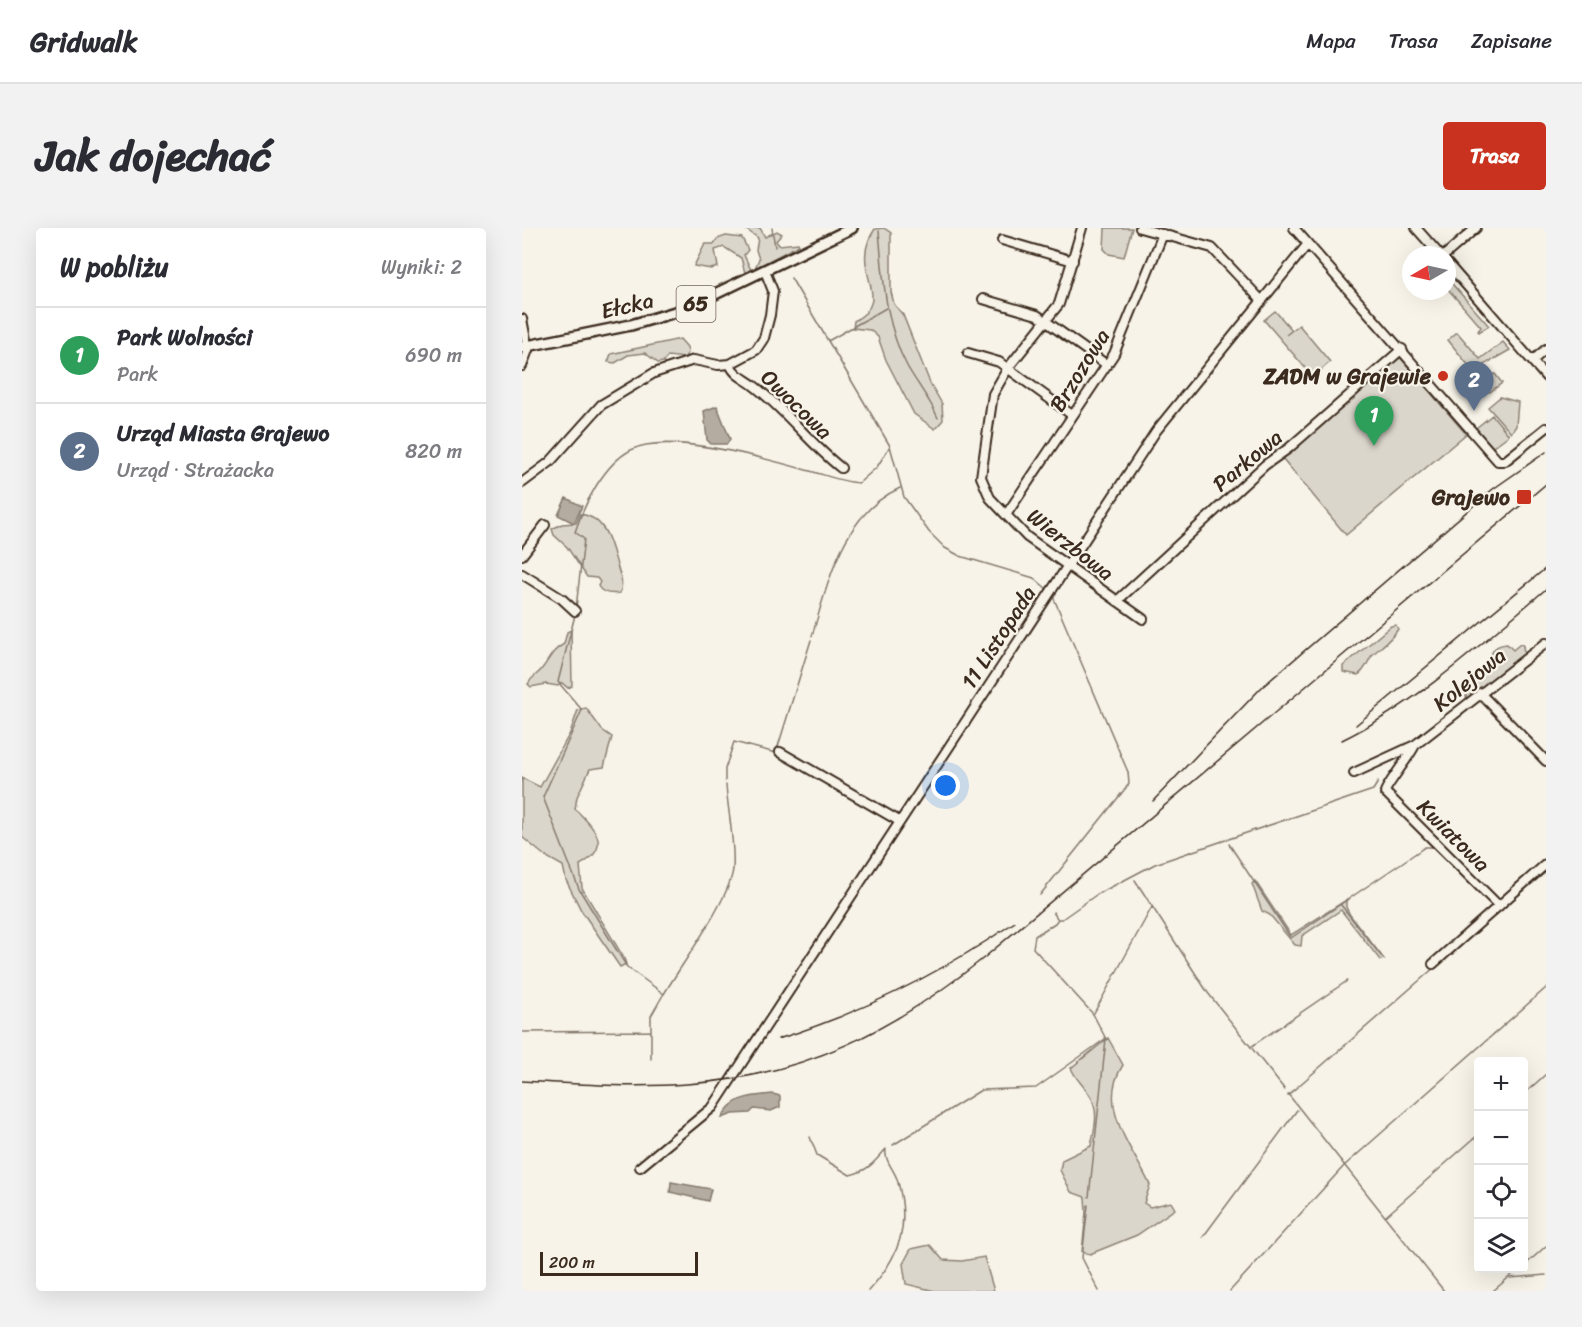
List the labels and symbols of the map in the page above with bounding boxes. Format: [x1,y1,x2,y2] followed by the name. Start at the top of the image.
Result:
[1402,246,1456,300] north arrow
[597,281,657,330] street label: Ełcka
[676,286,716,322] road number: 65
[1038,321,1120,420] street label: Brzozowa
[1262,357,1432,396] place label: ZADM w Grajewie
[751,359,842,449] street label: Owocowa
[1454,362,1494,411] pin: 2
[1436,369,1450,383] marker: ZADM w Grajewie
[1354,396,1394,446] pin: 1
[1203,419,1291,502] street label: Parkowa
[1431,478,1510,517] place label: Grajewo
[1515,488,1533,506] marker: Grajewo
[1018,497,1123,591] street label: Wierzbowa
[950,578,1047,697] street label: 11 Listopada
[1423,637,1515,722] street label: Kolejowa
[931,771,960,800] your location
[1407,789,1500,882] street label: Kwiatowa
[540,1249,698,1276] scale bar

